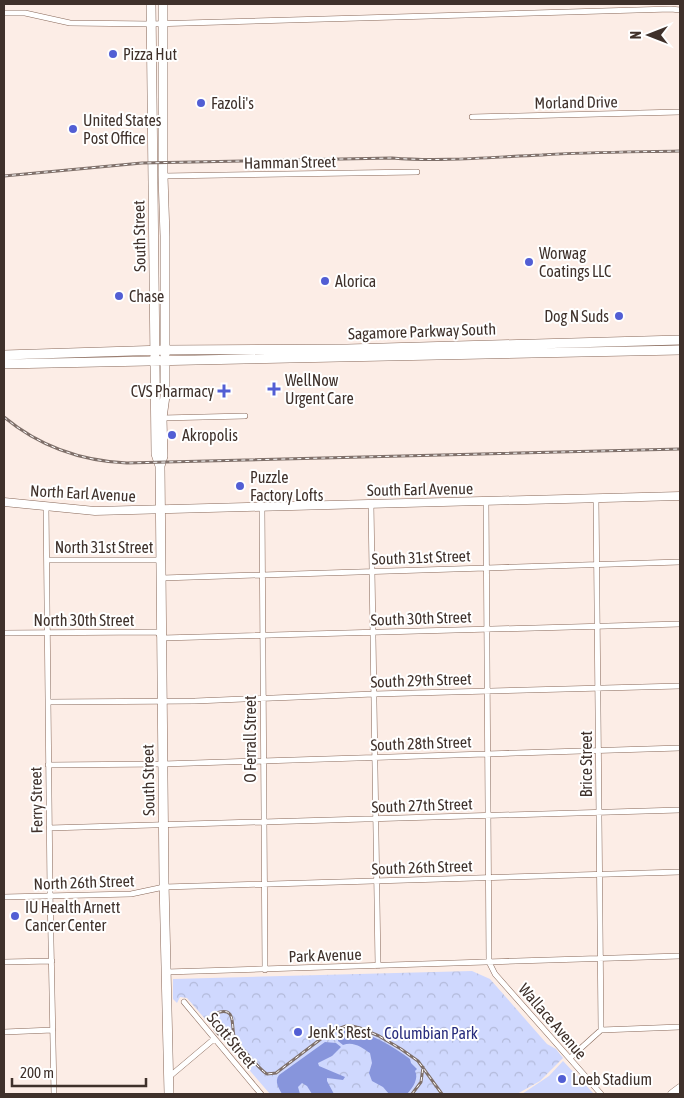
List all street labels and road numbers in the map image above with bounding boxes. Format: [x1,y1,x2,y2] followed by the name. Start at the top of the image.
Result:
[534,92,618,112] street label: Morland Drive
[244,152,337,172] street label: Hamman Street
[129,200,149,272] street label: South Street
[348,319,496,344] street label: Sagamore Parkway South
[367,479,473,499] street label: South Earl Avenue
[30,481,136,505] street label: North Earl Avenue
[55,538,154,556] street label: North 31st Street
[371,546,471,568] street label: South 31st Street
[370,607,472,629] street label: South 30th Street
[34,611,135,629] street label: North 30th Street
[370,669,472,691] street label: South 29th Street
[241,695,259,783] street label: O Ferrall Street
[577,730,595,797] street label: Brice Street
[370,732,472,754] street label: South 28th Street
[138,744,158,816] street label: South Street
[26,766,47,834] street label: Ferry Street
[371,794,473,816] street label: South 27th Street
[371,856,473,878] street label: South 26th Street
[33,871,135,893] street label: North 26th Street
[288,945,362,965] street label: Park Avenue
[515,980,591,1062] street label: Wallace Avenue
[204,1009,261,1072] street label: Scott Street

